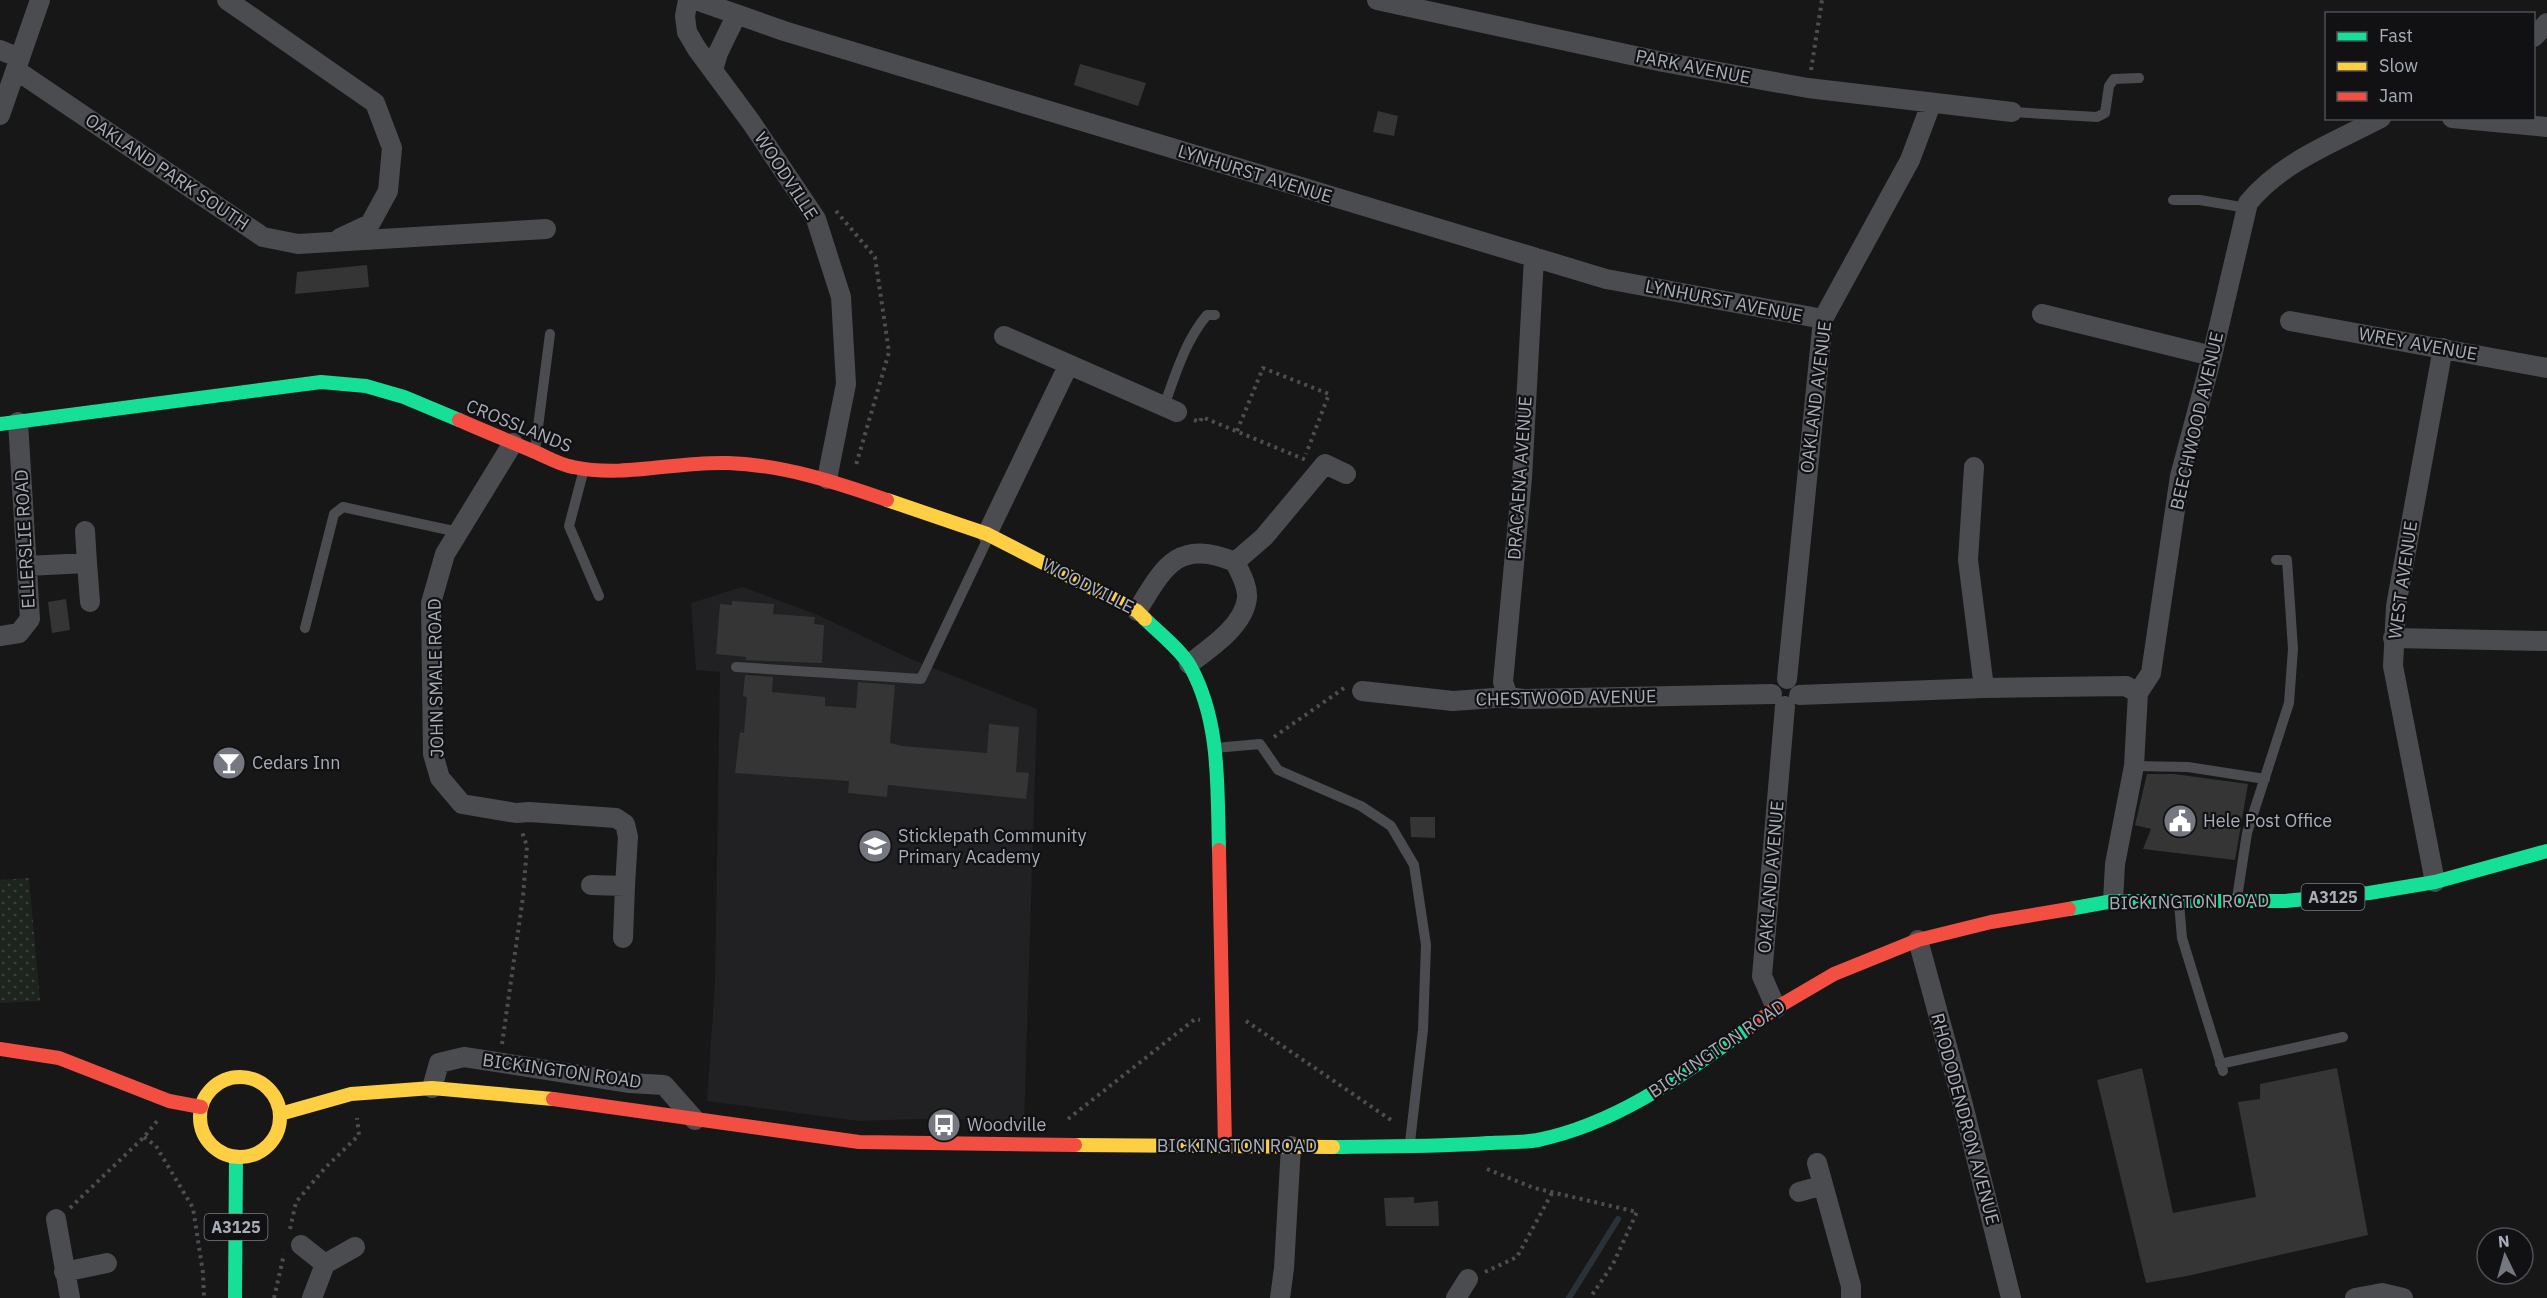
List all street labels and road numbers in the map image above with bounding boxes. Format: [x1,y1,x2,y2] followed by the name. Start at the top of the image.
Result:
[1634,44,1752,89] street label: PARK AVENUE
[81,108,254,235] street label: OAKLAND PARK SOUTH
[750,127,823,224] street label: WOODVILLE
[1175,139,1335,208] street label: LYNHURST AVENUE
[1643,274,1805,327] street label: LYNHURST AVENUE
[1795,320,1836,474] street label: OAKLAND AVENUE
[2357,322,2479,365] street label: WREY AVENUE
[2165,330,2228,512] street label: BEECHWOOD AVENUE
[463,394,575,457] street label: CROSSLANDS
[1502,395,1537,561] street label: DRACAENA AVENUE
[9,469,40,609] street label: ELLERSLIE ROAD
[2383,519,2422,640] street label: WEST AVENUE
[1038,553,1138,619] street label: WOODVILLE
[423,598,448,758] street label: JOHN SMALE ROAD
[1475,684,1657,711] street label: CHESTWOOD AVENUE
[1752,800,1789,954] street label: OAKLAND AVENUE
[2302,884,2364,910] road number: A3125
[2109,889,2269,914] street label: BICKINGTON ROAD
[1644,994,1790,1103] street label: BICKINGTON ROAD
[1926,1011,2005,1227] street label: RHODODENDRON AVENUE
[481,1048,643,1093] street label: BICKINGTON ROAD
[1157,1134,1317,1157] street label: BICKINGTON ROAD
[204,1214,268,1240] road number: A3125

